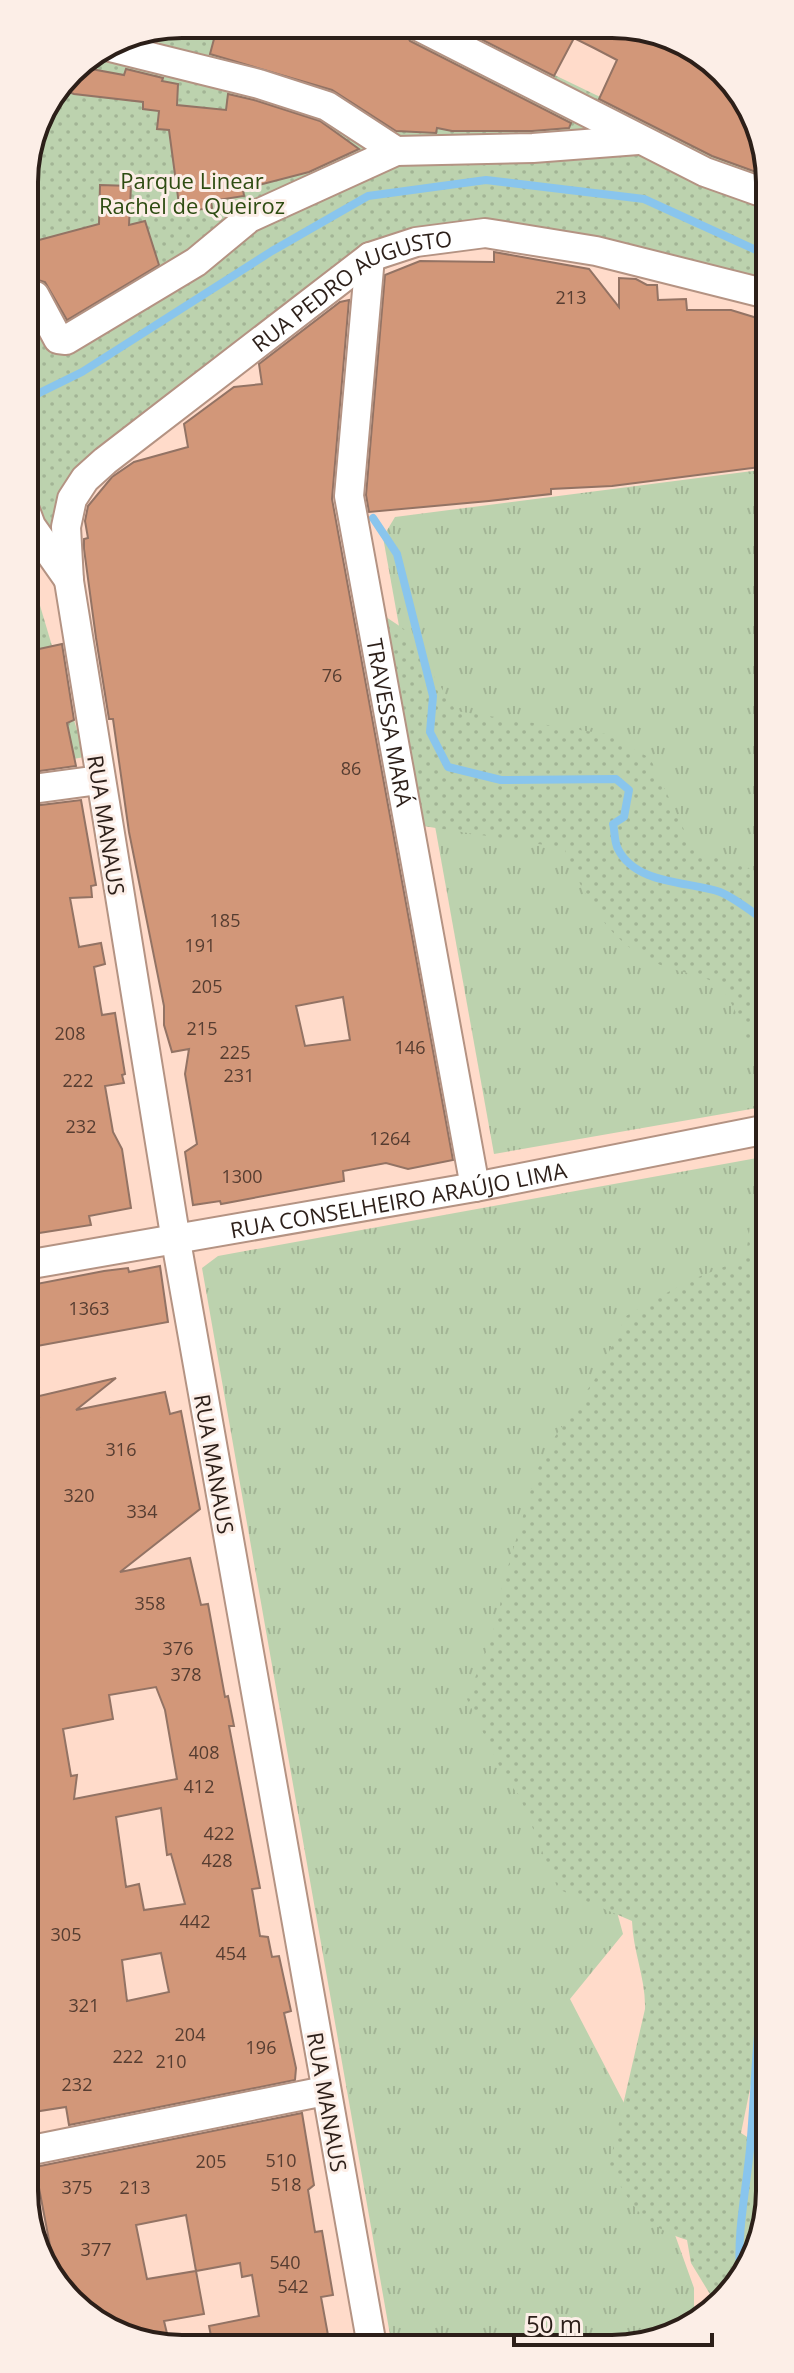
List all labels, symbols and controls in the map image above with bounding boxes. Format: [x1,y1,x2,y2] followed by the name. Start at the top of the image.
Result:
[99,165,285,220] park label: Parque Linear Rachel de Queiroz
[245,222,454,358] street label: RUA PEDRO AUGUSTO
[556,285,586,309] house number: 213
[360,636,420,809] street label: TRAVESSA MARÁ
[322,663,342,687] house number: 76
[81,753,133,897] street label: RUA MANAUS
[341,756,361,780] house number: 86
[210,908,240,932] house number: 185
[185,933,215,957] house number: 191
[192,974,222,998] house number: 205
[187,1016,217,1040] house number: 215
[55,1021,85,1045] house number: 208
[395,1035,425,1059] house number: 146
[220,1040,250,1064] house number: 225
[224,1063,254,1087] house number: 231
[63,1068,93,1092] house number: 222
[66,1114,96,1138] house number: 232
[369,1126,411,1150] house number: 1264
[228,1154,569,1244] street label: RUA CONSELHEIRO ARAÚJO LIMA
[221,1164,263,1188] house number: 1300
[68,1296,110,1320] house number: 1363
[188,1392,242,1536] street label: RUA MANAUS
[106,1437,136,1461] house number: 316
[64,1483,94,1507] house number: 320
[127,1499,157,1523] house number: 334
[135,1591,165,1615] house number: 358
[163,1636,193,1660] house number: 376
[171,1662,201,1686] house number: 378
[189,1740,219,1764] house number: 408
[184,1774,214,1798] house number: 412
[204,1821,234,1845] house number: 422
[202,1848,232,1872] house number: 428
[180,1909,210,1933] house number: 442
[51,1922,81,1946] house number: 305
[216,1941,246,1965] house number: 454
[69,1993,99,2017] house number: 321
[175,2022,205,2046] house number: 204
[301,2030,355,2174] street label: RUA MANAUS
[246,2035,276,2059] house number: 196
[113,2044,143,2068] house number: 222
[156,2049,186,2073] house number: 210
[62,2072,92,2096] house number: 232
[266,2148,296,2172] house number: 510
[196,2149,226,2173] house number: 205
[271,2172,301,2196] house number: 518
[62,2175,92,2199] house number: 375
[120,2175,150,2199] house number: 213
[81,2237,111,2261] house number: 377
[270,2250,300,2274] house number: 540
[278,2274,308,2298] house number: 542
[514,2297,712,2347] scale bar
[526,2307,582,2340] text: 50 m

